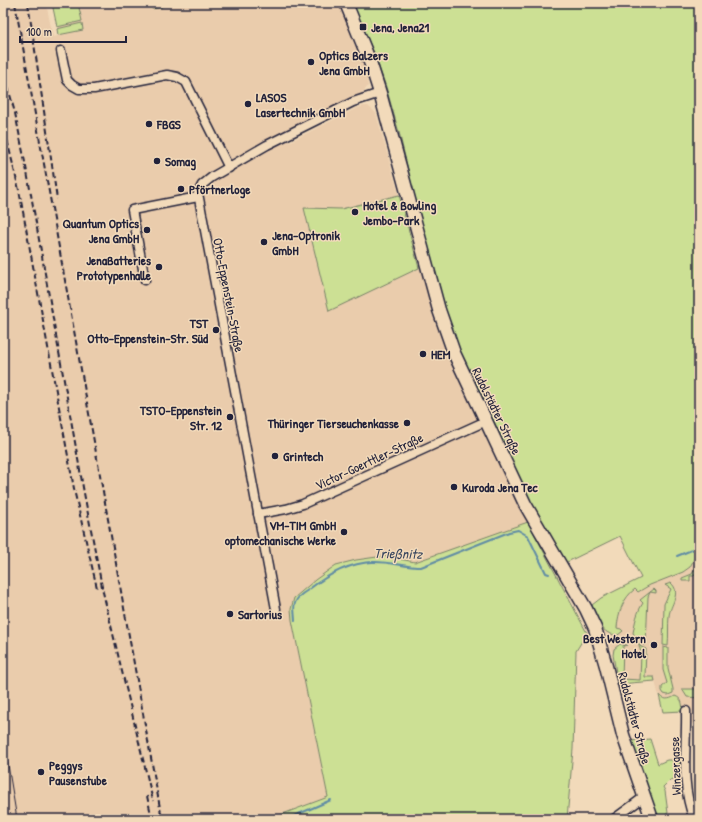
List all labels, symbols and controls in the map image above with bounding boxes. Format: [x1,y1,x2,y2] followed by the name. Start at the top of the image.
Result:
[20,18,126,44] scale bar
[371,18,430,36] place label: Jena, Jena21
[358,22,368,32] marker: Jena, Jena21
[26,23,52,40] text: 100 m
[319,46,388,79] place label: Optics Balzers Jena GmbH
[306,57,316,67] marker: Optics Balzers Jena GmbH
[256,88,345,121] place label: LASOS Lasertechnik GmbH
[243,99,253,109] marker: LASOS Lasertechnik GmbH
[156,115,181,133] place label: FBGS
[144,119,154,129] marker: FBGS
[165,152,196,171] place label: Somag
[152,156,162,166] marker: Somag
[189,180,251,199] place label: Pförtnerloge
[176,184,186,194] marker: Pförtnerloge
[363,196,436,229] place label: Hotel & Bowling Jembo-Park
[350,207,360,217] marker: Hotel & Bowling Jembo-Park
[63,214,139,247] place label: Quantum Optics Jena GmbH
[142,225,152,235] marker: Quantum Optics Jena GmbH
[272,226,341,259] place label: Jena-Optronik GmbH
[209,236,249,354] street label: Otto-Eppenstein-Straße
[259,237,269,247] marker: Jena-Optronik GmbH
[77,251,152,285] place label: JenaBatteries Prototypenhalle
[154,262,164,272] marker: JenaBatteries Prototypenhalle
[87,314,209,348] place label: TST Otto-Eppenstein-Str. Süd
[211,325,221,335] marker: TST Otto-Eppenstein-Str. Süd
[431,345,451,363] place label: HEM
[418,349,428,359] marker: HEM
[468,364,526,458] street label: Rudolstädter Straße
[139,401,223,434] place label: TSTO-Eppenstein Str. 12
[225,412,235,422] marker: TSTO-Eppenstein Str. 12
[267,414,400,433] place label: Thüringer Tierseuchenkasse
[402,418,412,428] marker: Thüringer Tierseuchenkasse
[312,428,426,494] street label: Victor-Goerttler-Straße
[283,447,324,465] place label: Grintech
[270,451,280,461] marker: Grintech
[462,478,539,496] place label: Kuroda Jena Tec
[449,482,459,492] marker: Kuroda Jena Tec
[225,516,337,550] place label: VM-TIM GmbH optomechanische Werke
[339,527,349,537] marker: VM-TIM GmbH optomechanische Werke
[374,543,423,564] water label: Trießnitz
[238,605,282,623] place label: Sartorius
[225,609,235,619] marker: Sartorius
[583,629,647,662] place label: Best Western Hotel
[649,640,659,650] marker: Best Western Hotel
[614,670,656,766] street label: Rudolstädter Straße
[665,736,685,796] street label: Winzergasse
[49,756,108,789] place label: Peggys Pausenstube
[36,767,46,777] marker: Peggys Pausenstube

